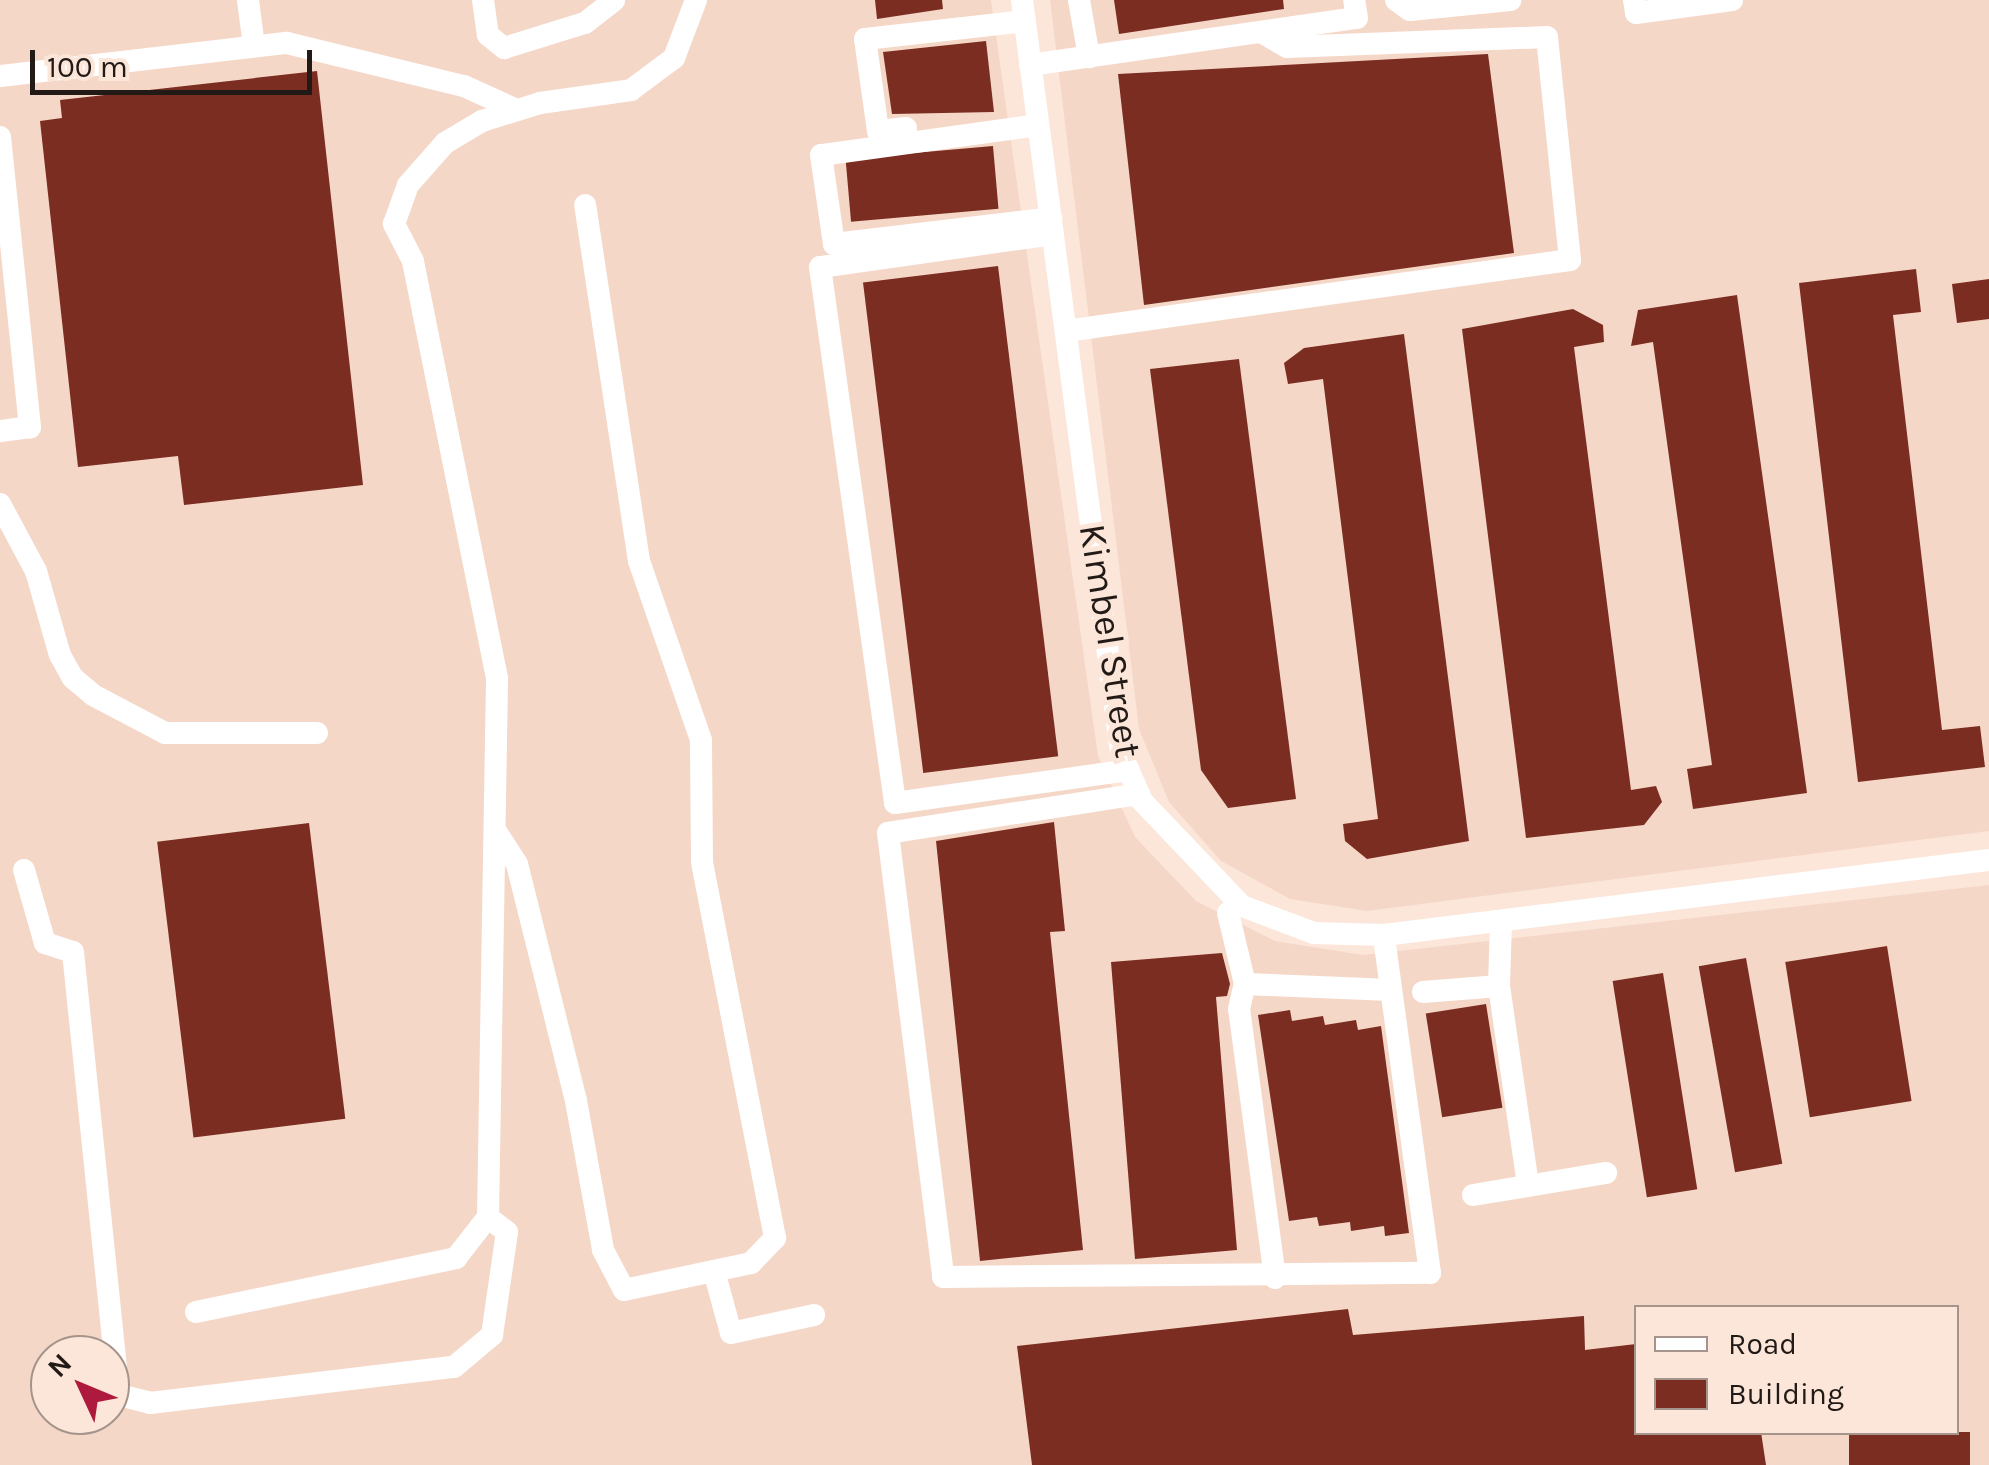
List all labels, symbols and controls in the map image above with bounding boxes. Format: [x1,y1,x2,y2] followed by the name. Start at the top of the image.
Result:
[35,30,318,92] scale bar
[47,49,128,85] text: 100 m
[1069,521,1151,761] street label: Kimbel Street
[1634,1305,1959,1435] legend
[1728,1326,1797,1362] text: Road
[30,1335,130,1435] north arrow
[41,1347,78,1384] text: N
[1728,1376,1844,1412] text: Building

